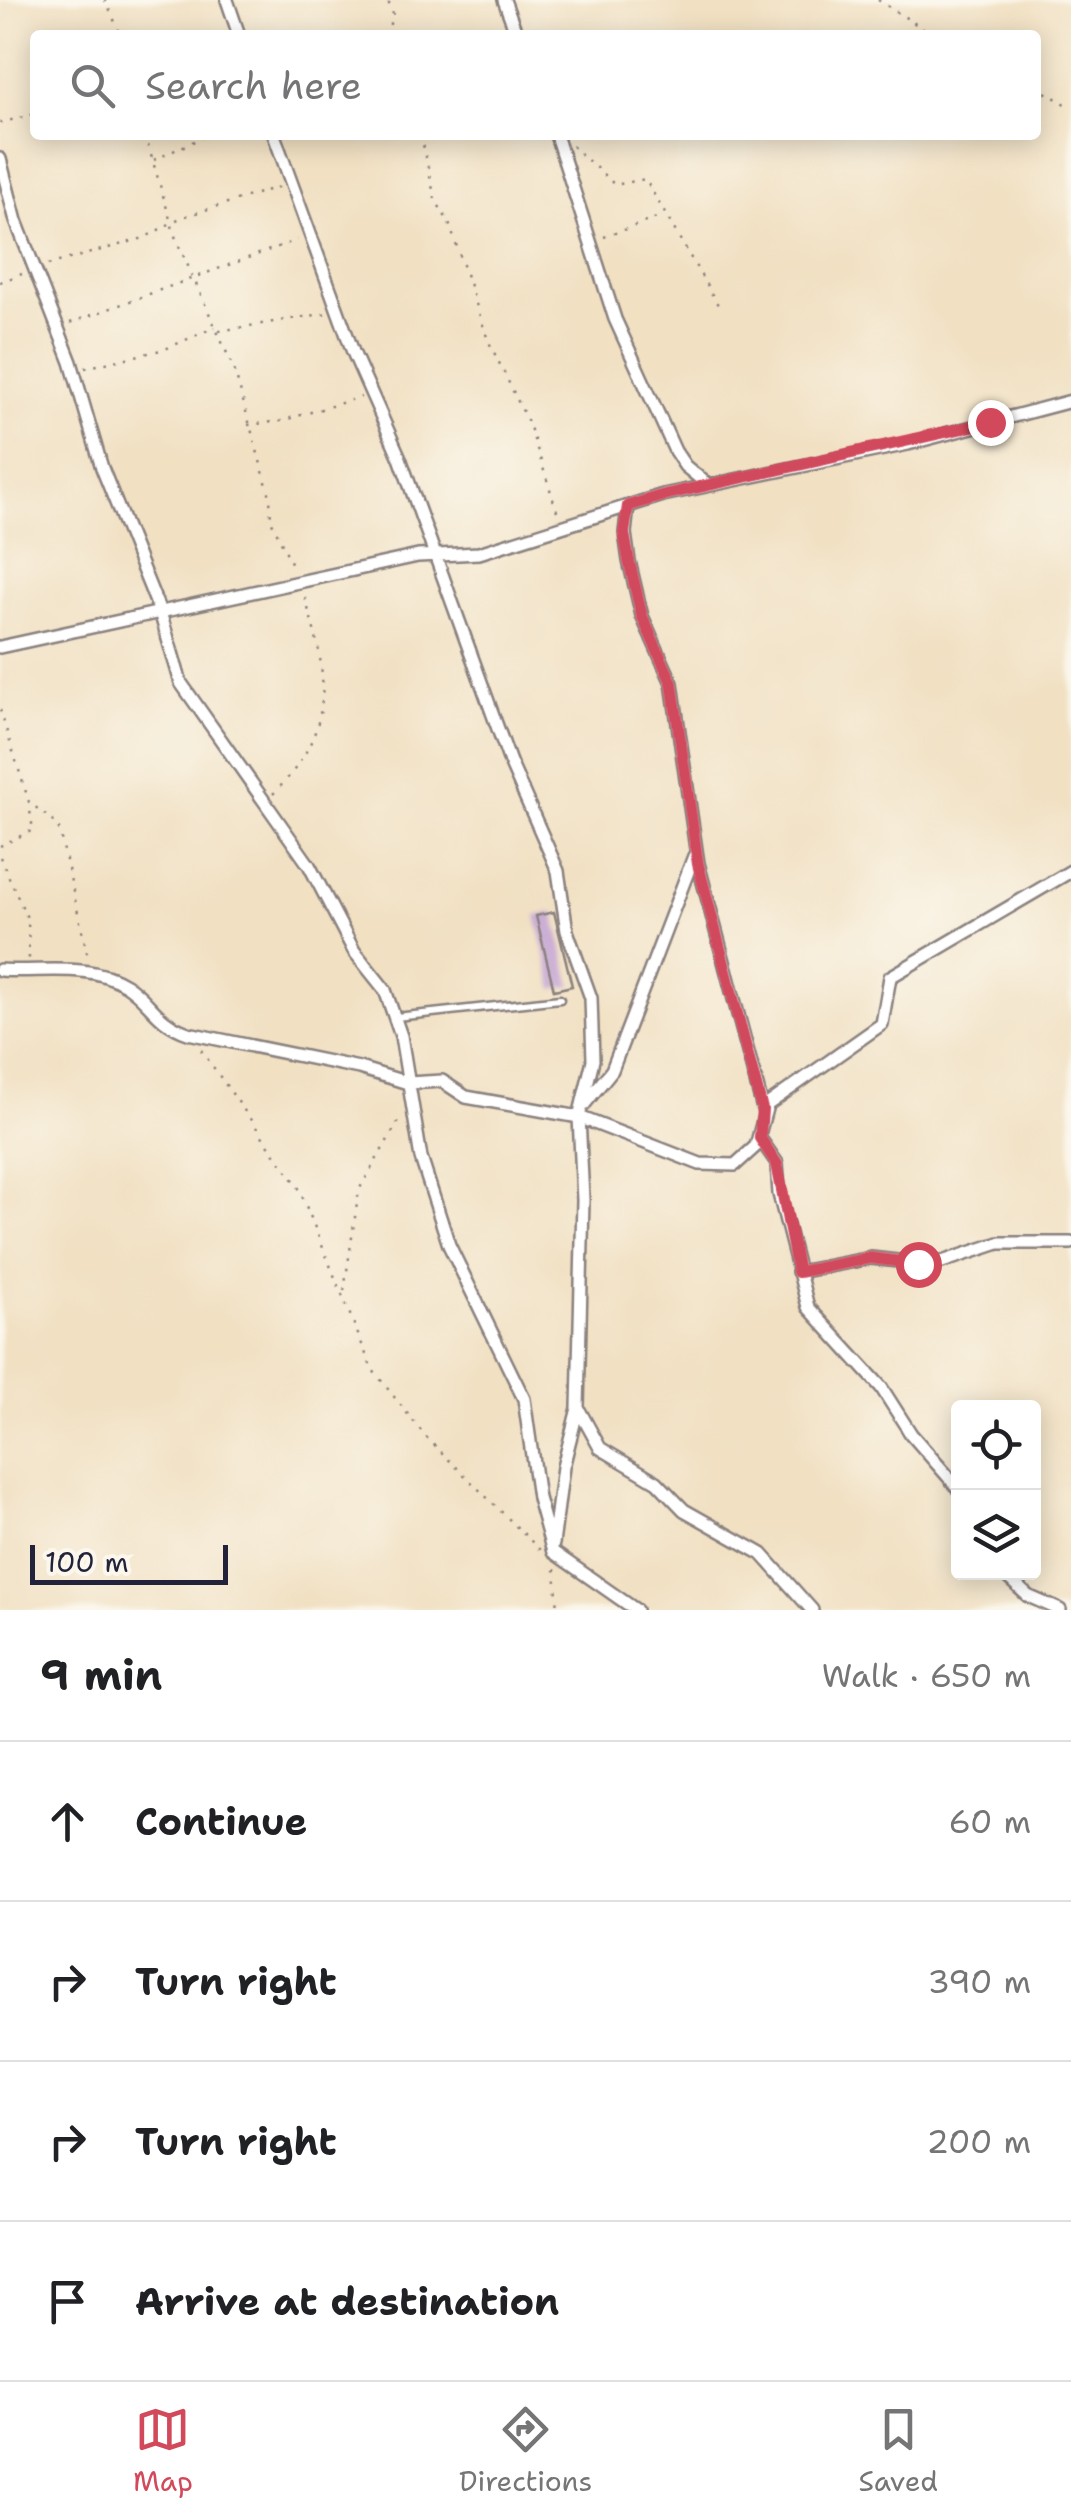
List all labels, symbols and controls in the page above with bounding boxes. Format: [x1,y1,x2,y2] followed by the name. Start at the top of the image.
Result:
[30,30,1041,140] search box
[65,58,120,113] icon: search
[145,60,362,111] text: Search here
[968,400,1014,446] route end
[896,1242,942,1288] route start
[951,1400,1041,1580] map controls
[951,1400,1041,1490] button: locate
[951,1490,1041,1580] button: layers
[30,1540,228,1584] scale bar
[45,1543,129,1581] text: 100 m
[40,1647,162,1703] text: 9 min
[822,1654,1031,1697] text: Walk · 650 m
[40,1794,95,1849] icon: ahead
[135,1796,307,1847] text: Continue
[949,1800,1031,1843] text: 60 m
[40,1954,95,2009] icon: right
[135,1956,337,2007] text: Turn right
[928,1960,1031,2003] text: 390 m
[40,2114,95,2169] icon: right
[135,2116,337,2167] text: Turn right
[927,2120,1031,2163] text: 200 m
[40,2274,95,2329] icon: arrive
[135,2276,559,2327] text: Arrive at destination
[133,2402,193,2500] tab: Map
[459,2402,592,2500] tab: Directions
[858,2402,938,2500] tab: Saved

